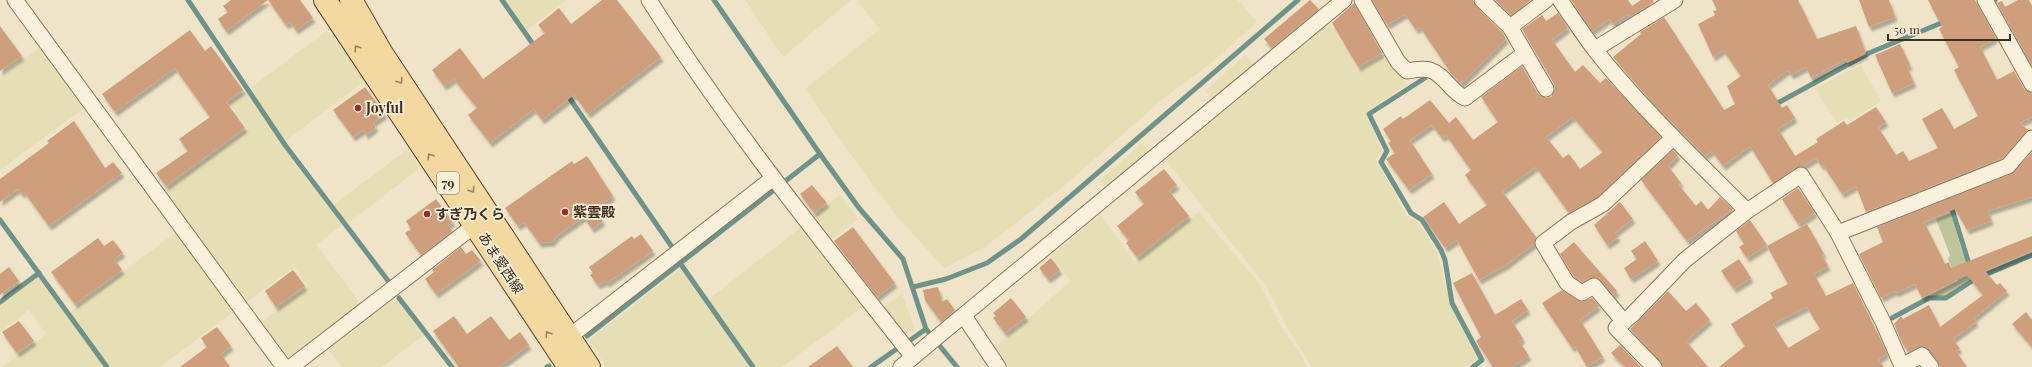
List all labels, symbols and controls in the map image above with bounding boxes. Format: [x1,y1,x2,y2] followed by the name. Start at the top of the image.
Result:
[1888,16,2010,42] scale bar
[1894,21,1920,37] text: 50 m
[354,45,362,52] one-way arrow
[395,77,403,84] one-way arrow
[365,98,404,117] place label: Joyful
[353,103,363,113] marker: Joyful
[427,153,434,160] one-way arrow
[437,172,459,194] road number: 79
[467,185,474,192] one-way arrow
[573,202,615,221] place label: 紫雲殿
[435,204,505,223] place label: すぎ乃くら
[560,207,570,217] marker: 紫雲殿
[422,209,432,219] marker: すぎ乃くら
[474,228,528,297] street label: あま愛西線
[546,332,553,339] one-way arrow

